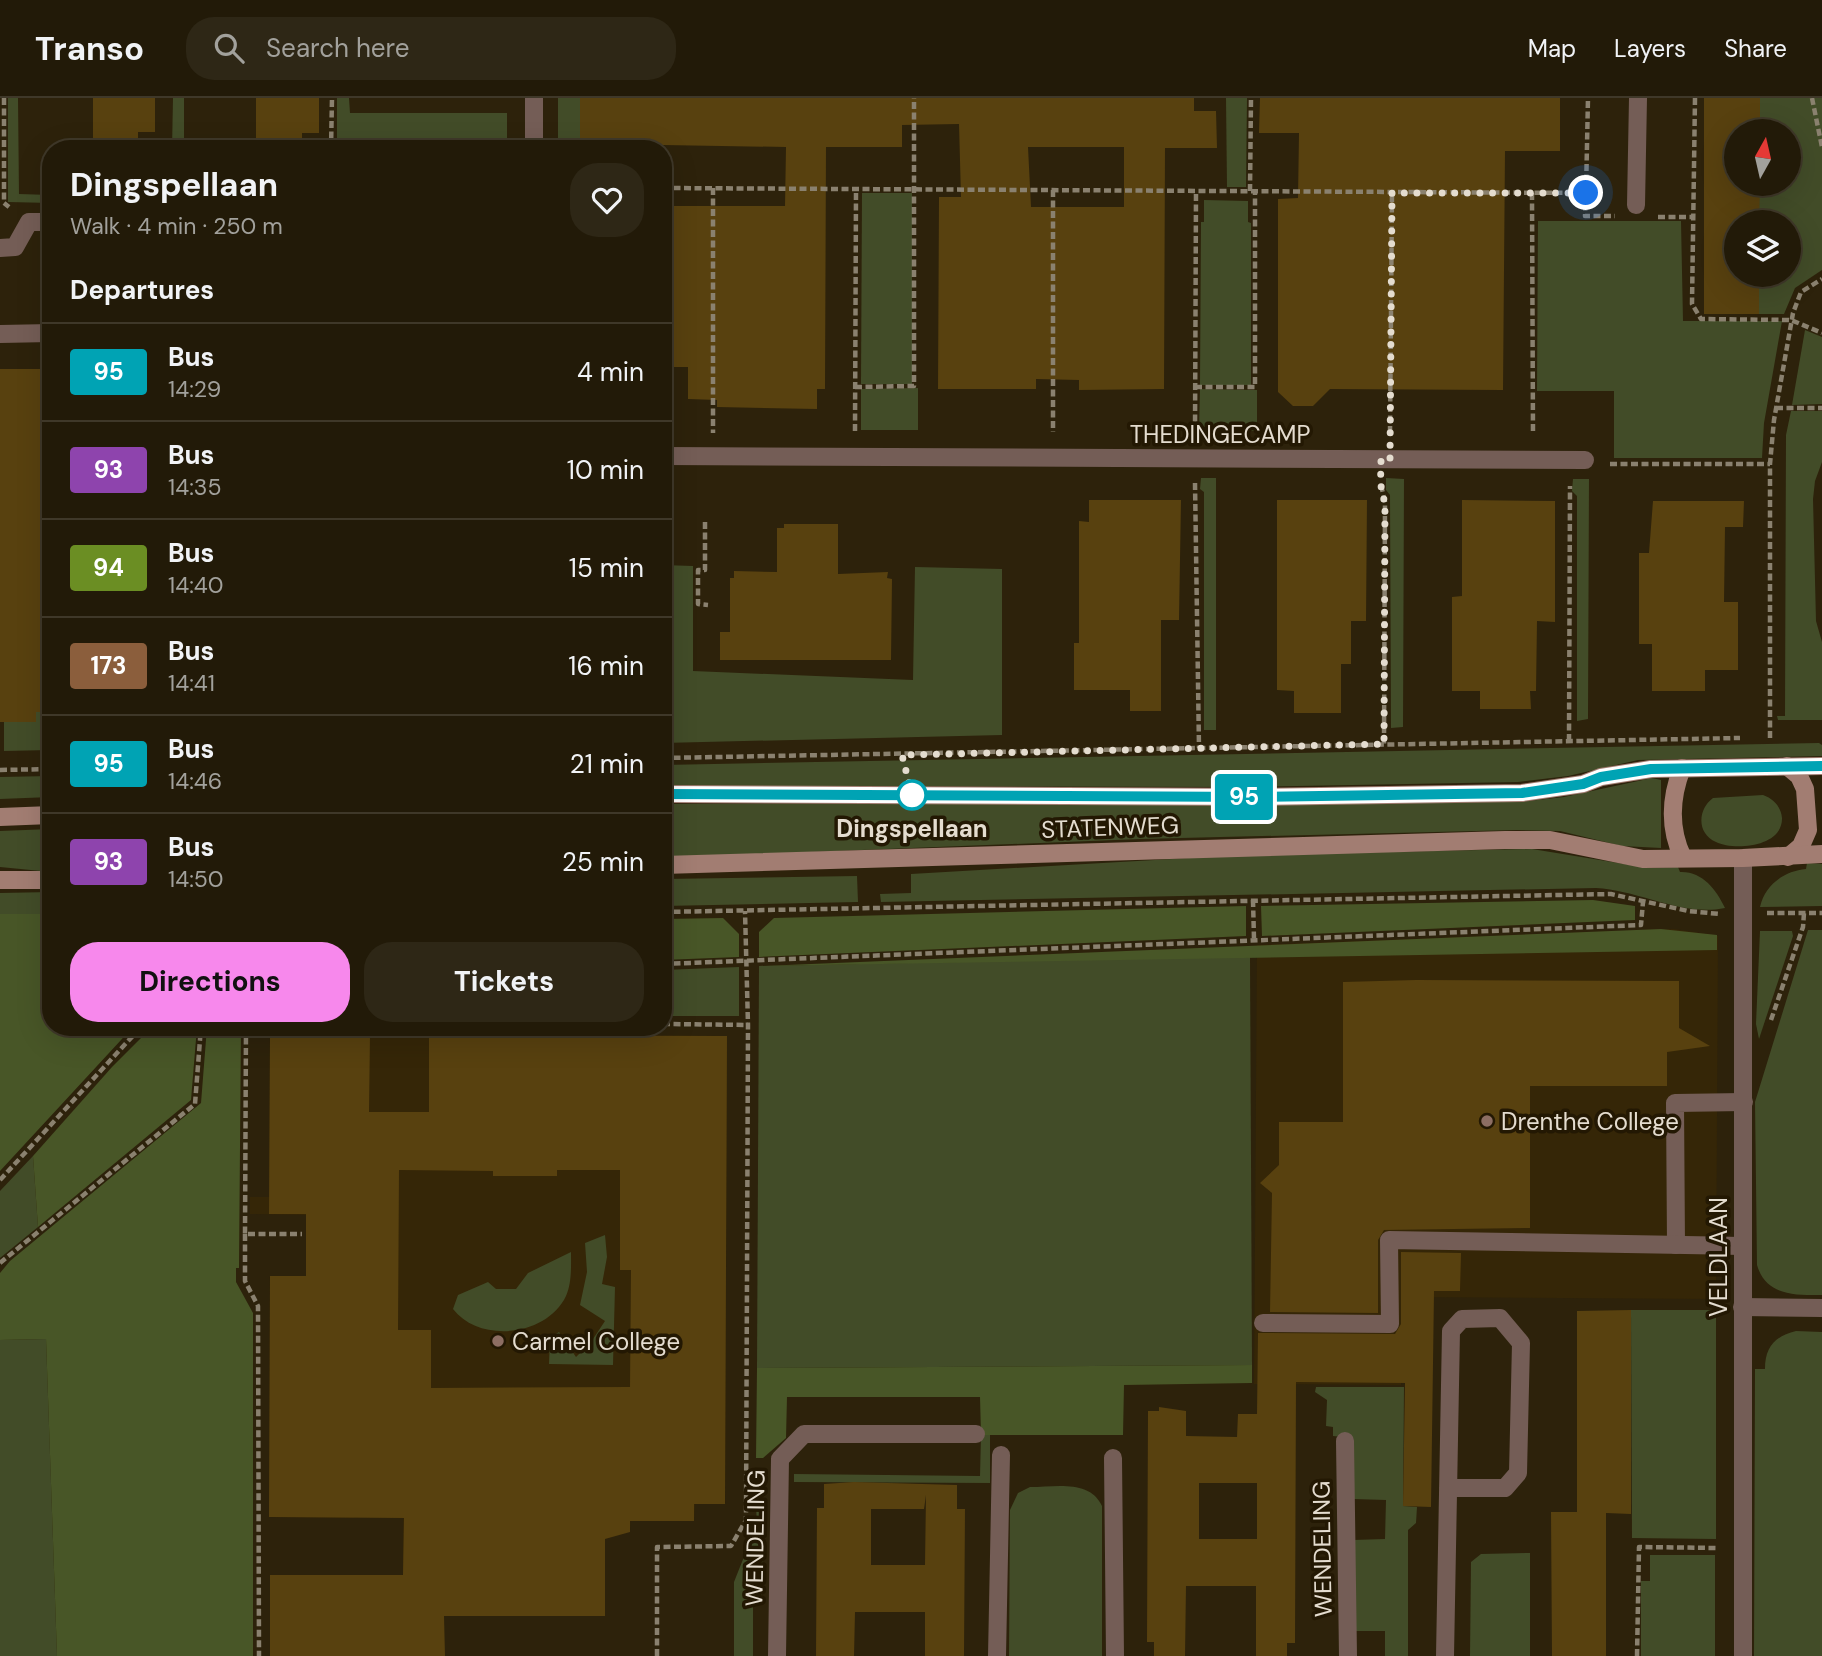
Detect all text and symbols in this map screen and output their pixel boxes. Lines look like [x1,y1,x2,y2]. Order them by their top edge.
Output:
search box [186,17,676,80]
text: Transo [35,27,144,70]
icon: search [210,29,248,67]
text: Search here [266,31,410,65]
text: Map [1528,33,1576,64]
text: Layers [1614,33,1686,64]
text: Share [1724,33,1787,64]
north arrow [1724,119,1801,196]
map controls [1724,119,1801,287]
text: Dingspellaan [70,163,278,206]
button: heart [570,163,644,237]
your location [1568,175,1603,210]
button: layers [1724,210,1801,287]
text: Walk · 4 min · 250 m [70,211,283,241]
text: Departures [70,273,214,307]
text: Bus [168,340,214,374]
text: 4 min [577,355,644,389]
text: 95 [93,356,124,387]
text: 14:29 [168,374,221,404]
street label: THEDINGECAMP [1130,419,1310,450]
text: Bus [168,438,214,472]
text: 10 min [567,453,644,487]
text: 93 [94,454,123,485]
text: 14:35 [168,472,221,502]
text: Bus [168,536,214,570]
text: 15 min [569,551,644,585]
text: 94 [93,552,124,583]
text: 14:40 [168,570,223,600]
text: Bus [168,634,214,668]
text: 16 min [568,649,644,683]
text: 173 [91,650,126,681]
text: 14:41 [168,668,215,698]
text: Bus [168,732,214,766]
text: 21 min [570,747,644,781]
text: 95 [93,748,124,779]
text: 14:46 [168,766,222,796]
line badge: 95 [1212,774,1276,820]
marker: Dingspellaan [897,780,927,810]
text: 95 [1229,781,1259,812]
street label: STATENWEG [1041,809,1179,845]
place label: Dingspellaan [836,813,988,844]
text: Bus [168,830,214,864]
text: 25 min [562,845,644,879]
text: 93 [94,846,123,877]
text: 14:50 [168,864,224,894]
button: Directions [70,942,350,1022]
button: Tickets [364,942,644,1022]
place label: Drenthe College [1501,1106,1679,1137]
marker: Drenthe College [1479,1113,1495,1129]
street label: VELDLAAN [1703,1197,1734,1317]
place label: Carmel College [512,1326,680,1357]
marker: Carmel College [490,1333,506,1349]
street label: WENDELING [738,1469,772,1607]
street label: WENDELING [1305,1480,1339,1618]

